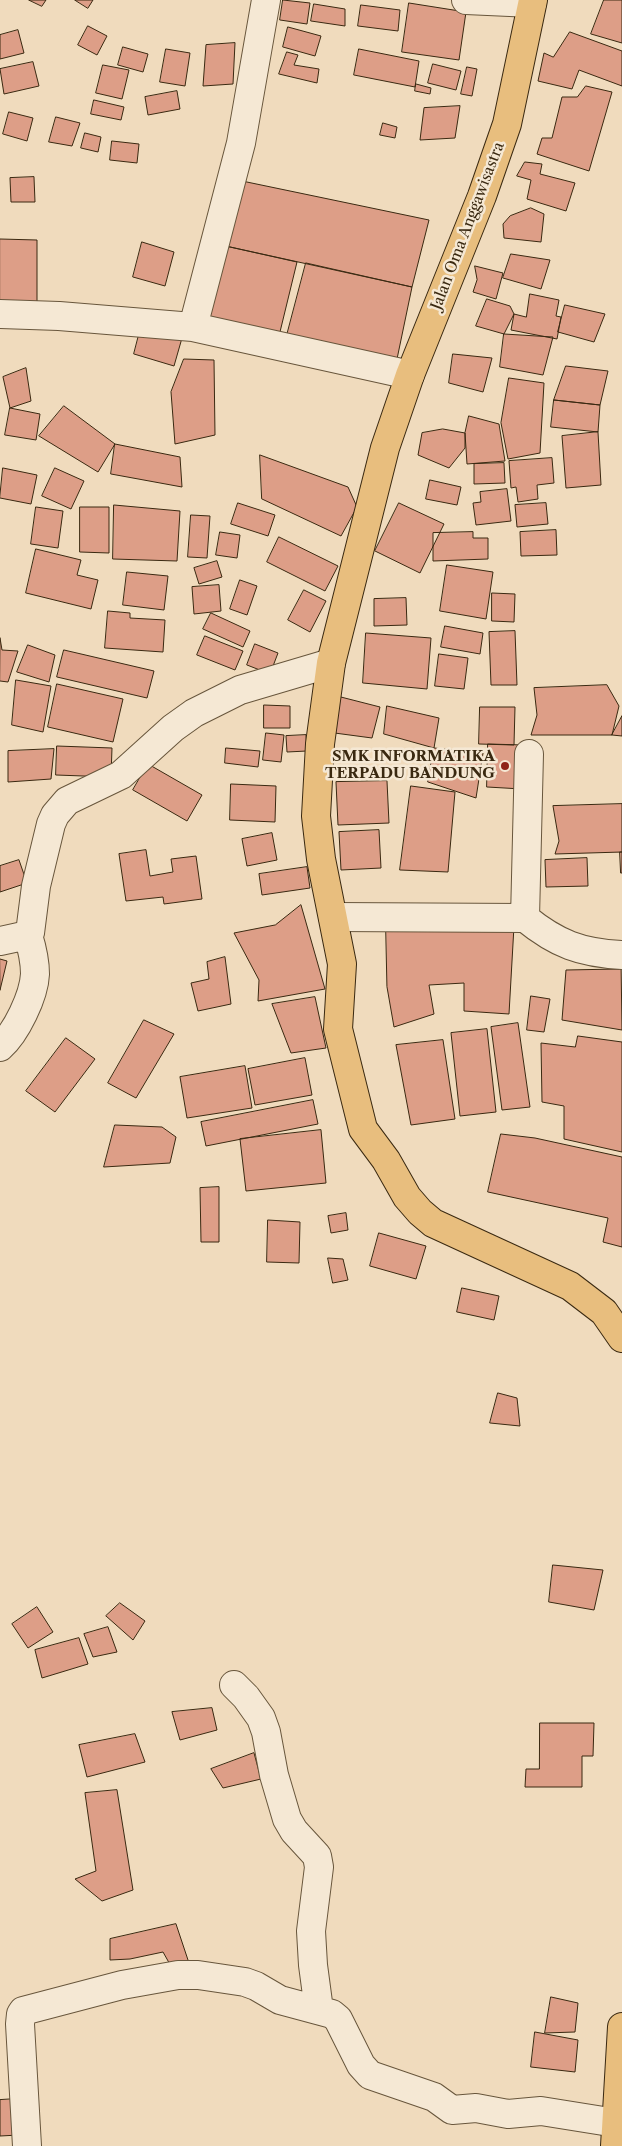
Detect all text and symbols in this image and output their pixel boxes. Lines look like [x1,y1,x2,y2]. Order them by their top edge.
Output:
street label: Jalan Oma Anggawisastra [428,140,508,312]
place label: SMK INFORMATIKA TERPADU BANDUNG [325,748,495,783]
marker: SMK INFORMATIKA TERPADU BANDUNG [499,760,511,772]

